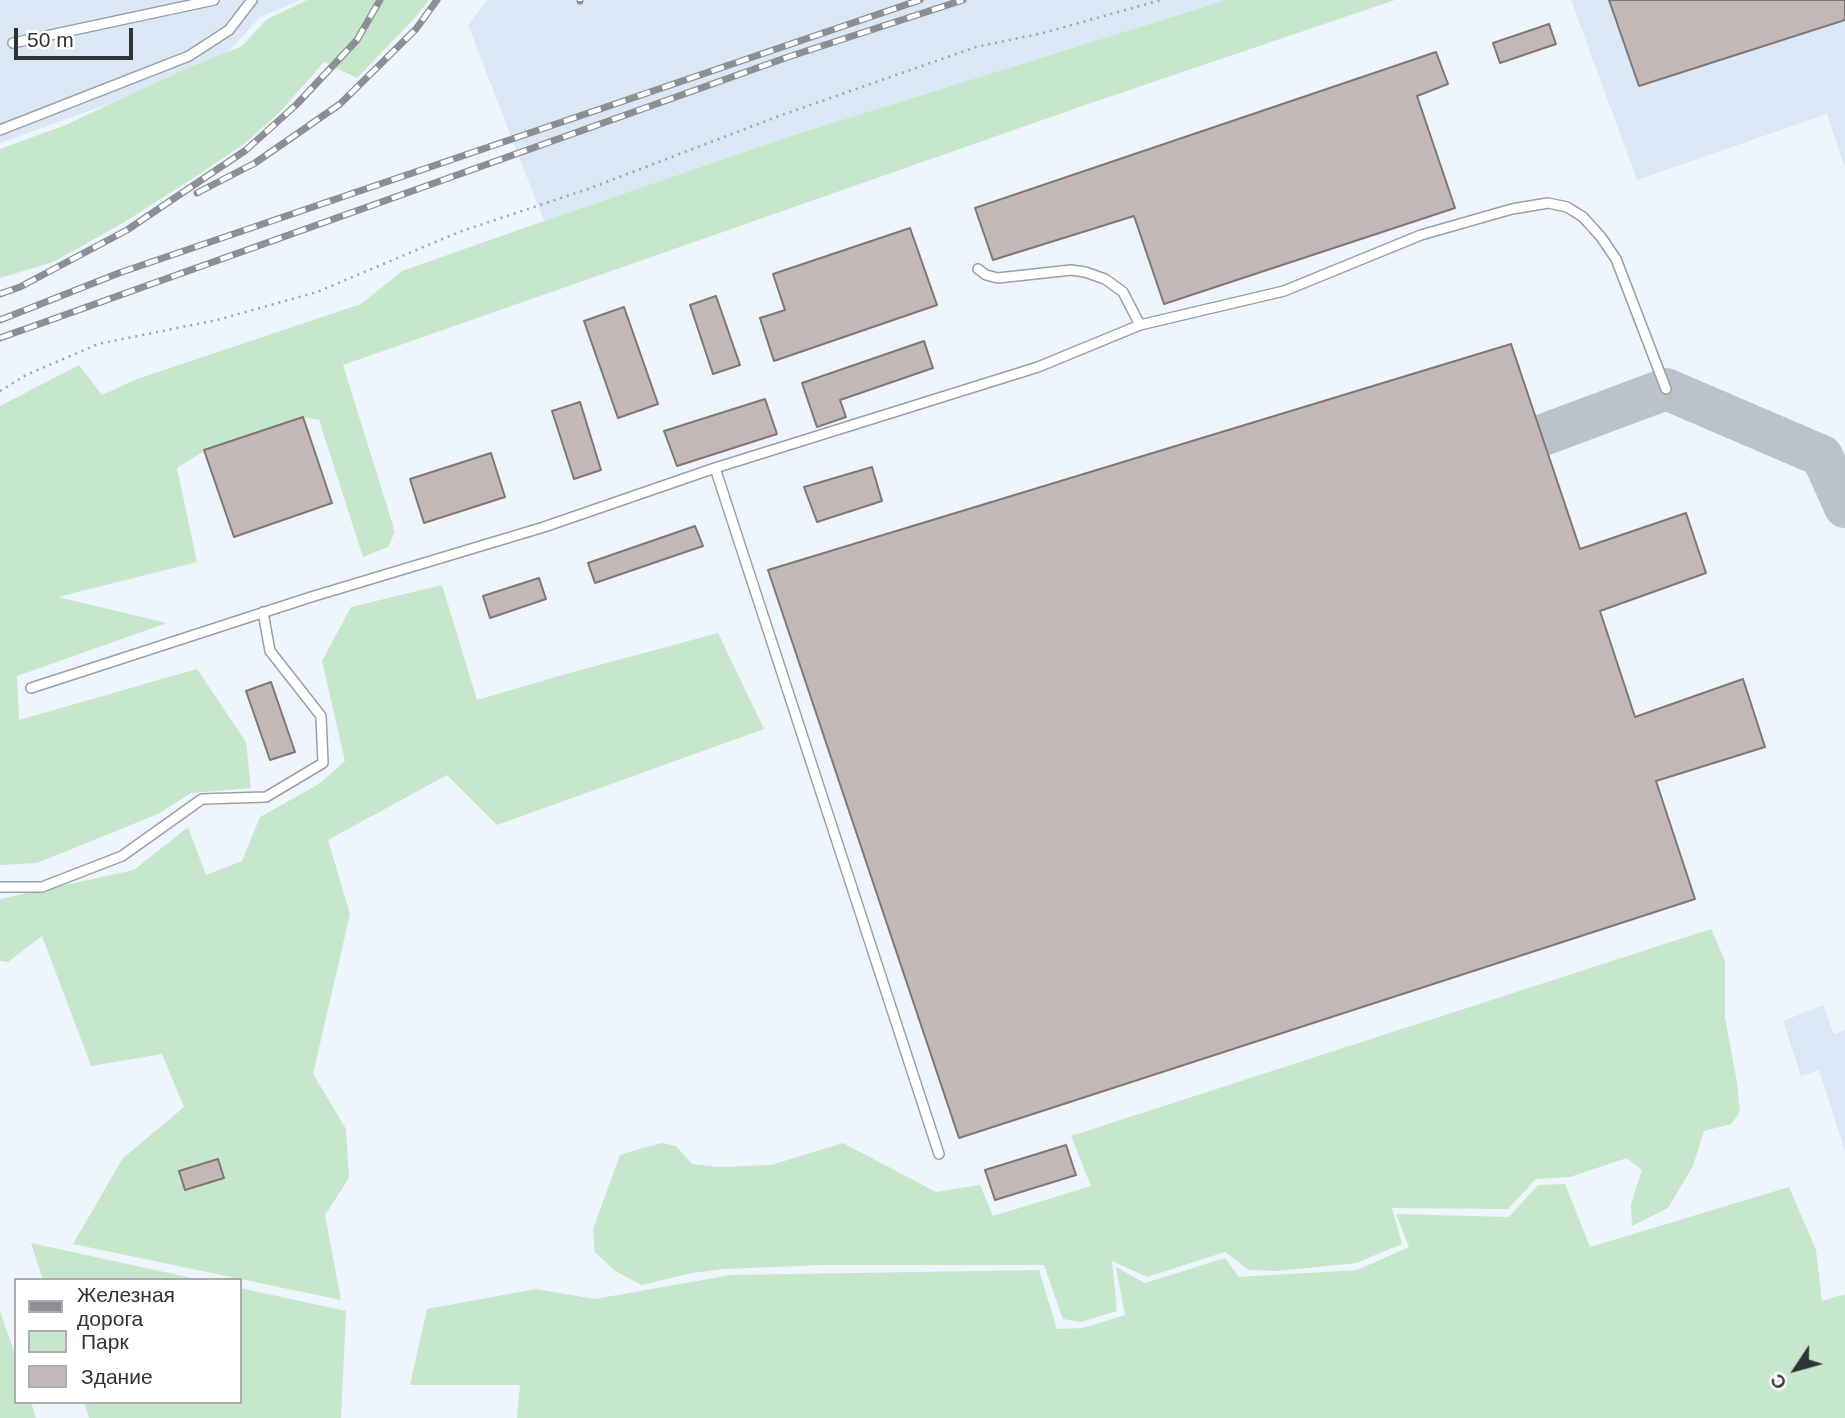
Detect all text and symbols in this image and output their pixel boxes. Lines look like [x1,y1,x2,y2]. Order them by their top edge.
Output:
scale bar [18,14,136,58]
text: 50 m [27,28,74,51]
legend [14,1278,242,1404]
text: Железная дорога [77,1283,175,1330]
text: Парк [81,1330,129,1353]
north arrow [1761,1334,1831,1404]
text: Здание [81,1365,153,1388]
text: С [1766,1370,1791,1393]

